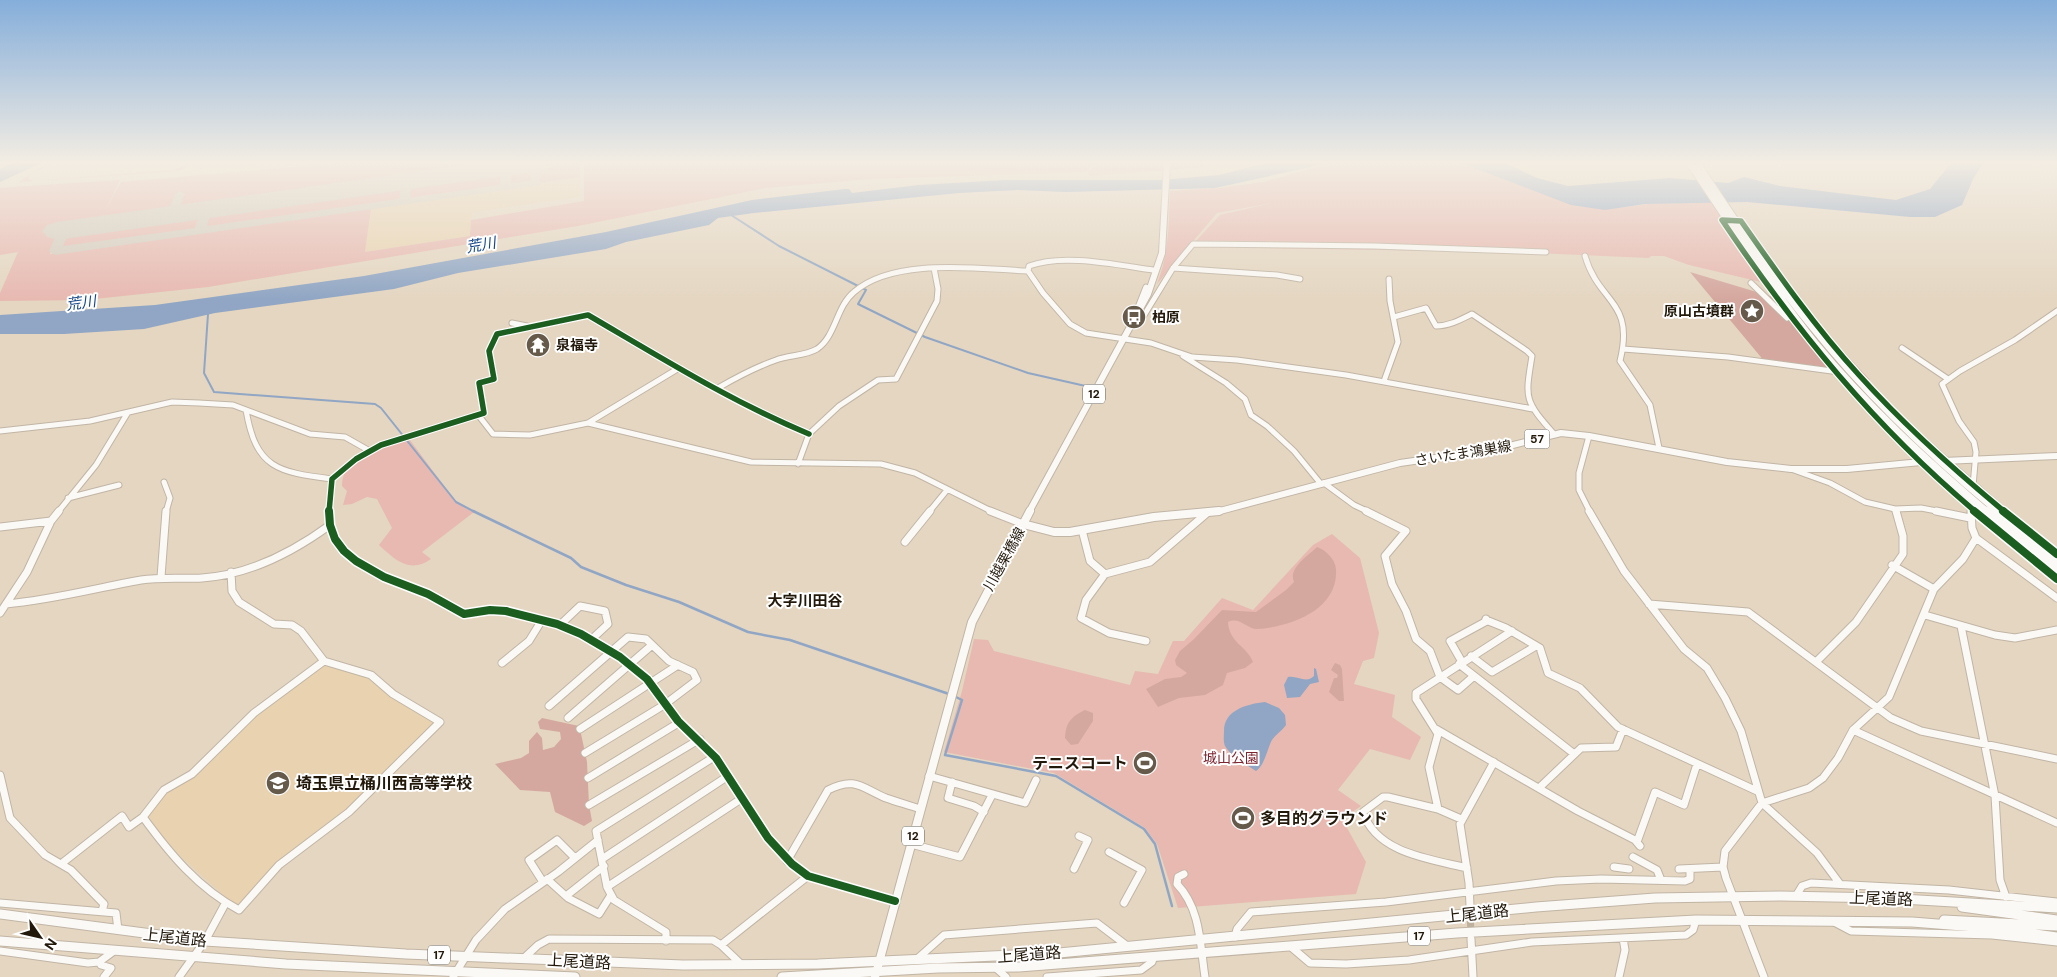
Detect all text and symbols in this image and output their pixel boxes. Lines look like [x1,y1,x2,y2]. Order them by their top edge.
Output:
water label: 荒川 [464,232,499,257]
water label: 荒川 [65,291,99,315]
place icon: 原山古墳群 [1739,298,1765,324]
place label: 原山古墳群 [1664,302,1734,320]
bus stop icon: 柏原 [1121,304,1147,330]
place label: 柏原 [1152,308,1180,326]
temple icon: 泉福寺 [525,332,551,358]
place label: 泉福寺 [556,336,598,354]
road number: 12 [1083,384,1105,404]
road number: 57 [1524,429,1550,448]
street label: さいたま鴻巣線 [1413,436,1513,470]
street label: 川越栗橋線 [979,524,1029,594]
district label: 大字川田谷 [767,591,843,611]
park label: 城山公園 [1203,749,1259,767]
sports icon: テニスコート [1132,750,1158,776]
place label: テニスコート [1032,753,1128,774]
school or university icon: 埼玉県立桶川西高等学校 [265,770,291,796]
place label: 埼玉県立桶川西高等学校 [296,773,472,794]
sports icon: 多目的グラウンド [1230,805,1256,831]
place label: 多目的グラウンド [1260,808,1388,829]
road number: 12 [902,826,924,846]
street label: 上尾道路 [1849,887,1913,910]
street label: 上尾道路 [1444,900,1510,927]
north arrow [15,912,65,962]
street label: 上尾道路 [142,924,208,951]
road number: 17 [1408,926,1430,946]
text: N [40,935,61,954]
street label: 上尾道路 [996,942,1062,967]
road number: 17 [428,946,450,964]
street label: 上尾道路 [546,949,611,974]

